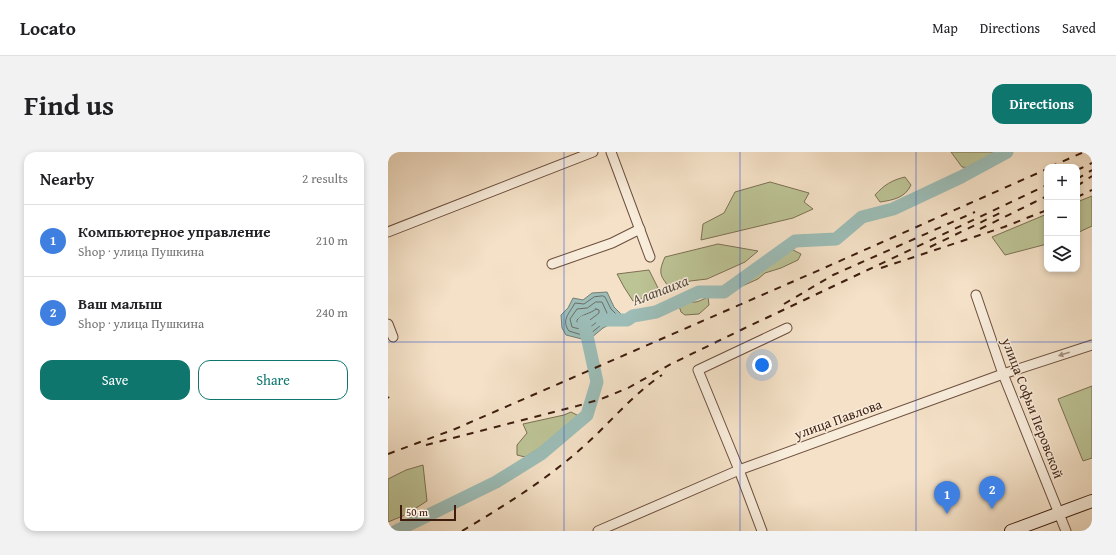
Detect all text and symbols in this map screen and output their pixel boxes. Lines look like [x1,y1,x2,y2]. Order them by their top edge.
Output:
text: Locato [20,14,76,42]
text: Map [932,18,958,38]
text: Directions [980,18,1040,38]
text: Saved [1062,18,1096,38]
text: Find us [24,84,114,125]
button: Directions [992,84,1092,124]
map controls [1044,164,1080,272]
button: + [1044,164,1080,200]
text: Nearby [40,166,94,191]
text: 2 results [302,169,348,188]
button: − [1044,200,1080,236]
text: Компьютерное управление [78,221,271,242]
text: 1 [50,231,56,250]
text: 210 m [316,231,348,250]
button: layers [1044,236,1080,272]
text: Shop · улица Пушкина [78,242,204,261]
water label: Алапаиха [628,270,691,311]
text: Ваш малыш [78,293,162,314]
text: 2 [50,303,56,322]
text: 240 m [316,303,348,322]
text: Shop · улица Пушкина [78,314,204,333]
street label: улица Софьи Перовской [997,334,1069,481]
one-way arrow [1058,351,1070,357]
your location [752,355,772,375]
button: Save [40,360,190,400]
button: Share [198,360,348,400]
street label: улица Павлова [791,394,885,444]
pin: 2 [979,476,1005,509]
pin: 1 [934,481,960,514]
scale bar [400,503,456,522]
text: 50 m [406,504,428,520]

